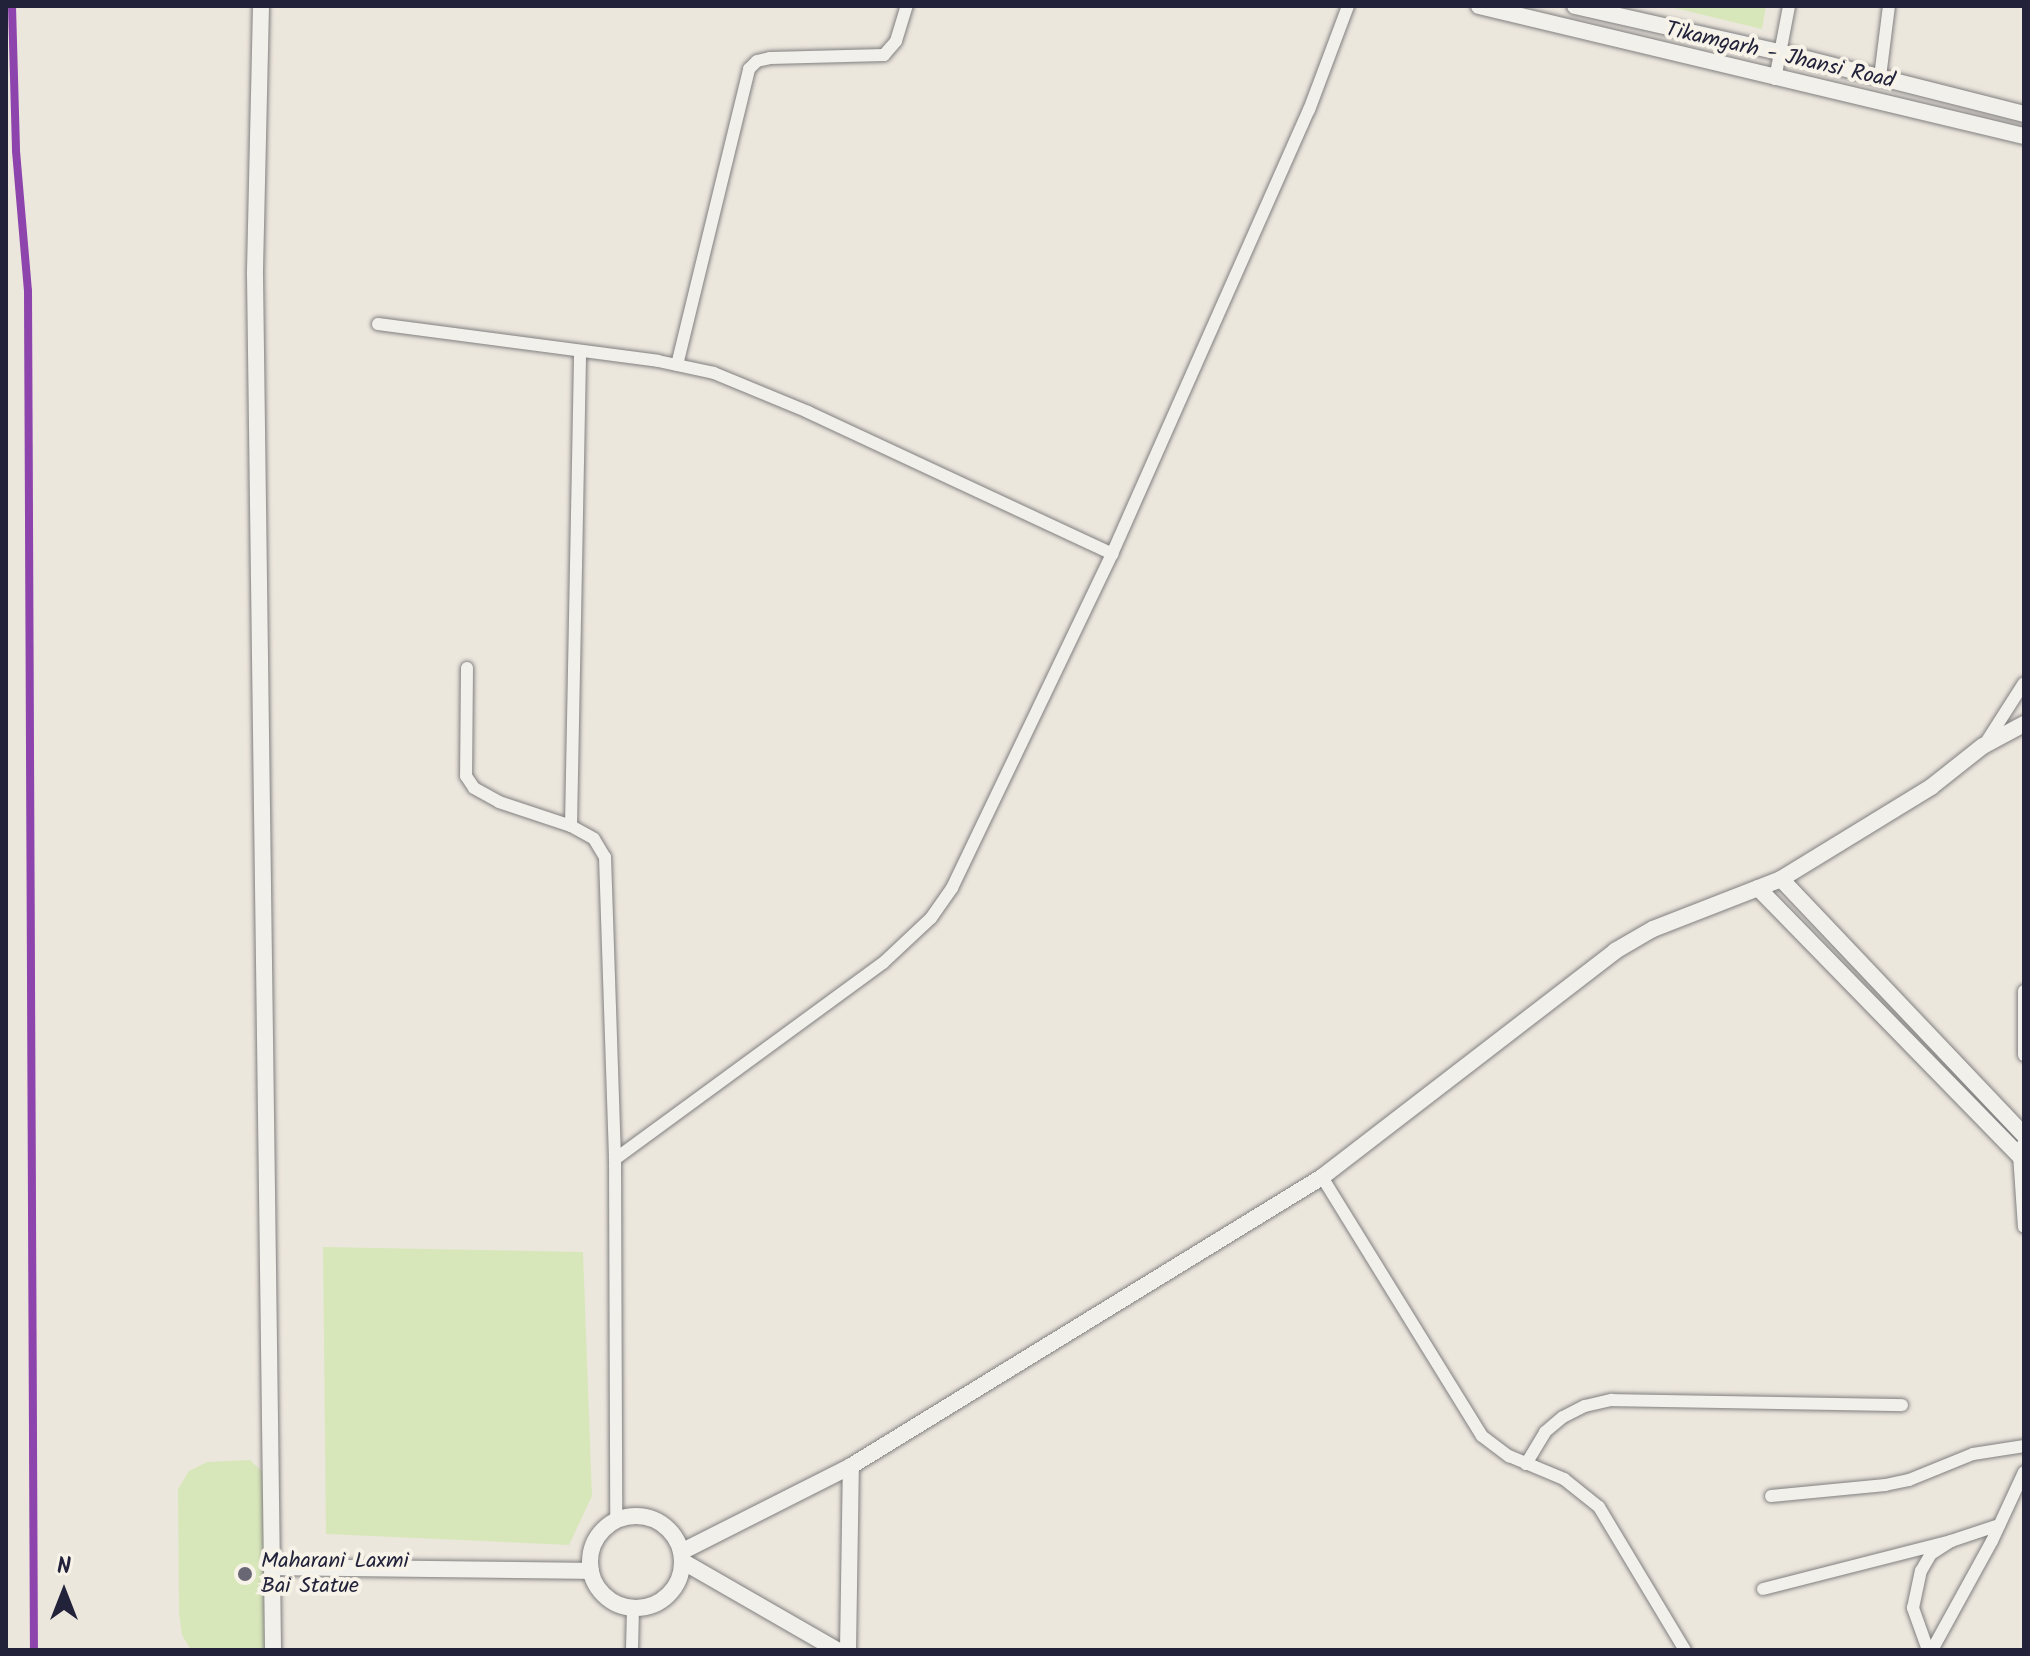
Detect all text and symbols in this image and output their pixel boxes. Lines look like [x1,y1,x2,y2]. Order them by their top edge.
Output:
street label: Tikamgarh - Jhansi Road [1663,17,1897,95]
place label: Maharani Laxmi Bai Statue [261,1548,409,1600]
text: N [57,1550,71,1585]
north arrow [24,1552,104,1632]
marker: Maharani Laxmi Bai Statue [236,1565,254,1583]

